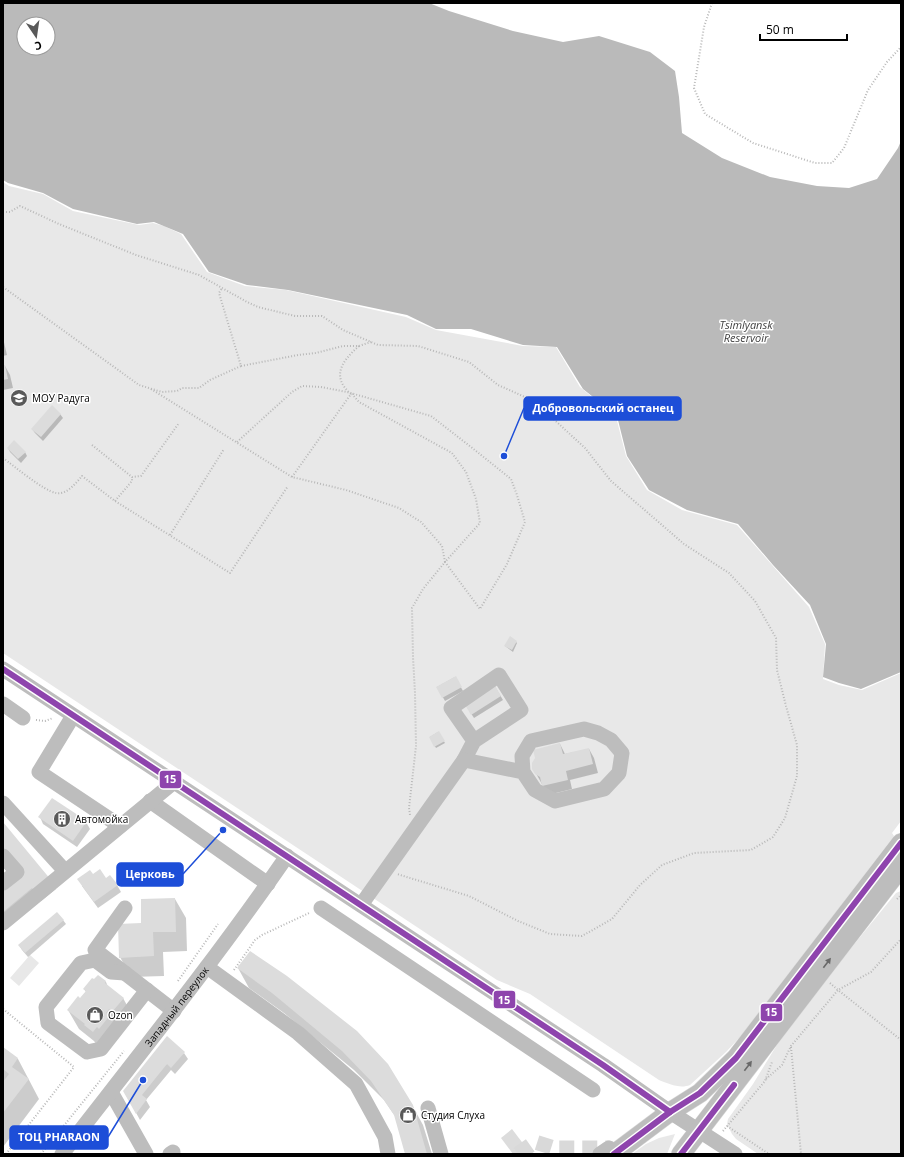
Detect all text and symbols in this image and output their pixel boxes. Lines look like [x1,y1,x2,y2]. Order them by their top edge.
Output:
north arrow [16,16,56,56]
scale bar [760,16,847,42]
text: 50 m [766,21,794,38]
text: С [33,38,43,54]
water label: Tsimlyansk Reservoir [719,317,773,345]
school or university icon: МОУ Радуга [9,388,29,408]
place label: МОУ Радуга [32,391,90,405]
callout: Добровольский останец [524,397,681,420]
text: Добровольский останец [532,400,674,415]
line badge: 15 [159,770,182,789]
text: 15 [164,771,176,786]
building icon: Автомойка [52,809,72,829]
place label: Автомойка [75,812,128,826]
callout: Церковь [117,863,183,886]
text: Церковь [125,866,175,881]
one-way arrow [823,957,832,968]
street label: Западный переулок [141,963,212,1049]
line badge: 15 [493,990,516,1009]
text: 15 [498,992,510,1007]
line badge: 15 [760,1003,783,1022]
text: 15 [765,1004,777,1019]
shop icon: Ozon [85,1005,105,1025]
place label: Ozon [108,1008,133,1022]
one-way arrow [744,1061,752,1071]
shop icon: Студия Слуха [398,1105,418,1125]
place label: Студия Слуха [421,1108,485,1122]
callout: ТОЦ PHARAON [10,1126,108,1149]
text: ТОЦ PHARAON [18,1129,100,1144]

